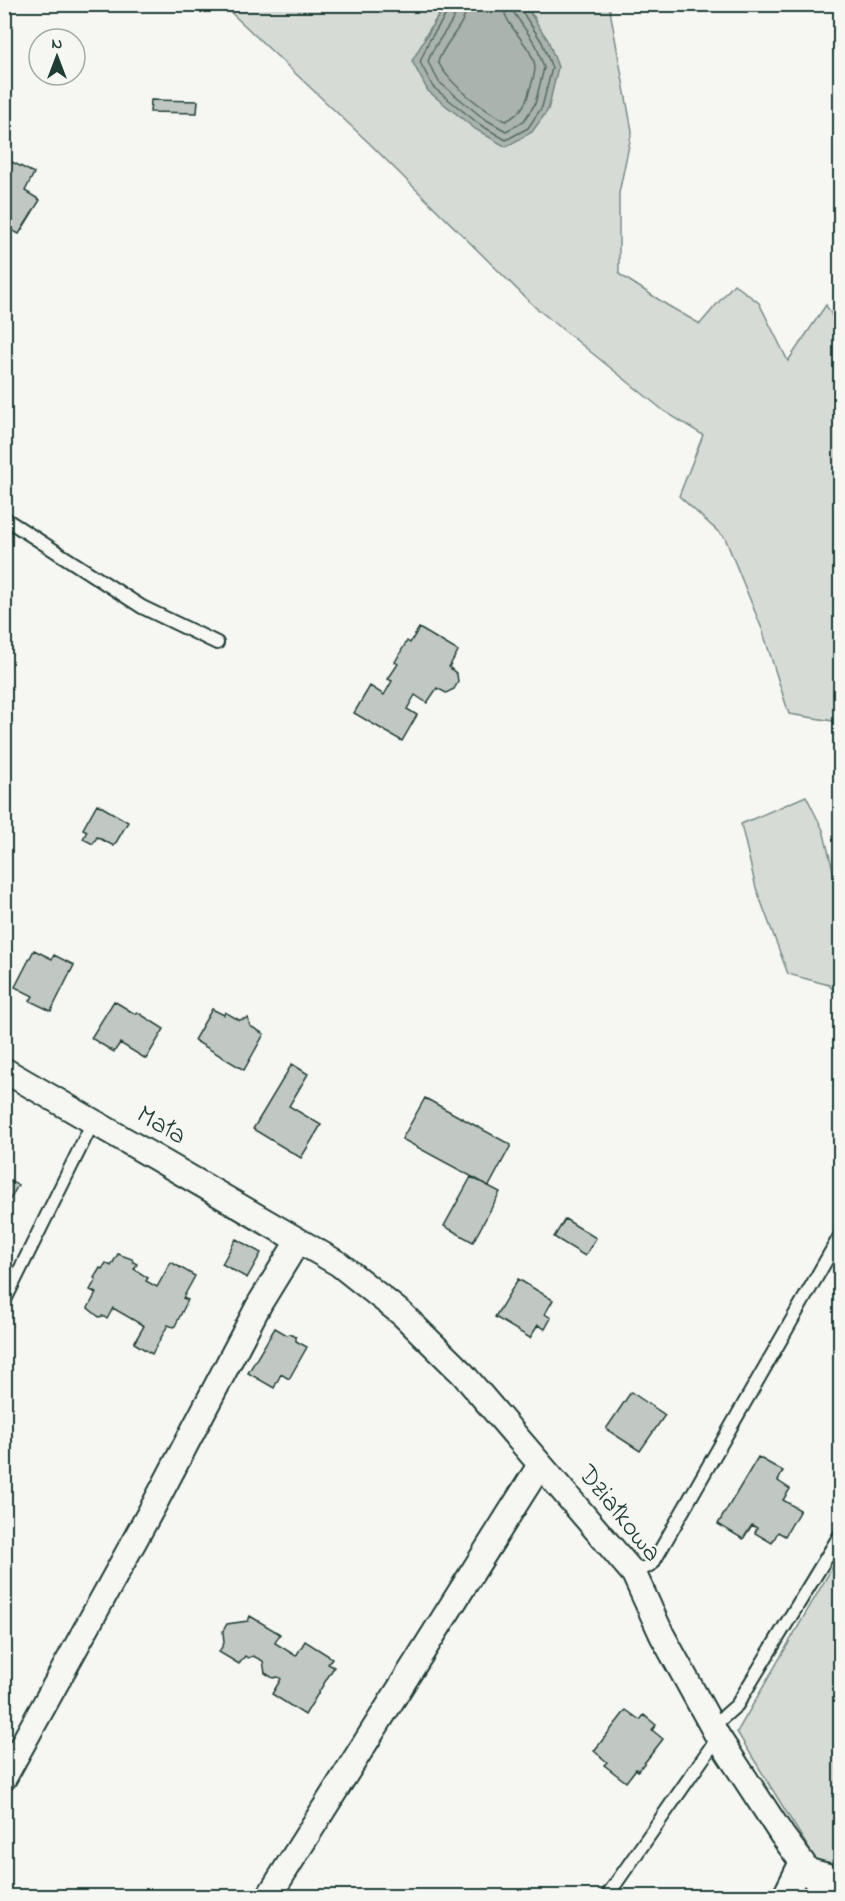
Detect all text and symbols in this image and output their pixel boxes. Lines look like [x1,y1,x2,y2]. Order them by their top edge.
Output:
north arrow [27,27,87,87]
text: N [52,32,63,56]
street label: Mała [129,1096,193,1156]
street label: Działkowa [567,1456,670,1571]

